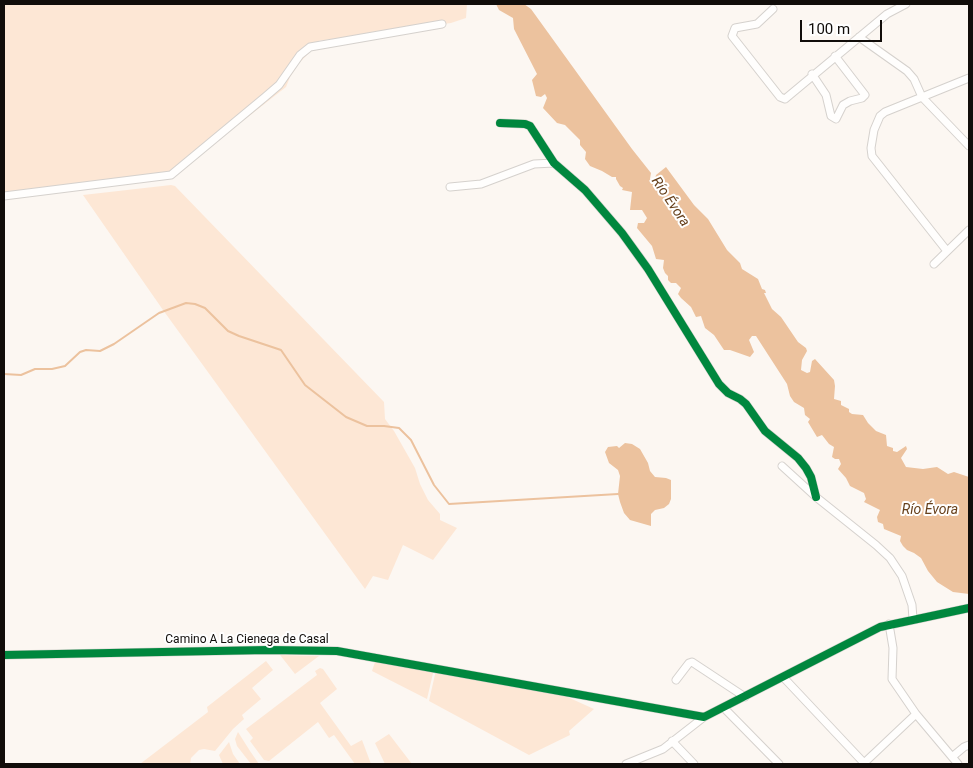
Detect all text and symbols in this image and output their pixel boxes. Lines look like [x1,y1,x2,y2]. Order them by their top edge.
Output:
scale bar [803,10,886,42]
text: 100 m [808,20,850,38]
water label: Río Évora [647,174,693,230]
water label: Río Évora [902,502,958,518]
street label: Camino A La Cienega de Casal [165,633,329,647]

